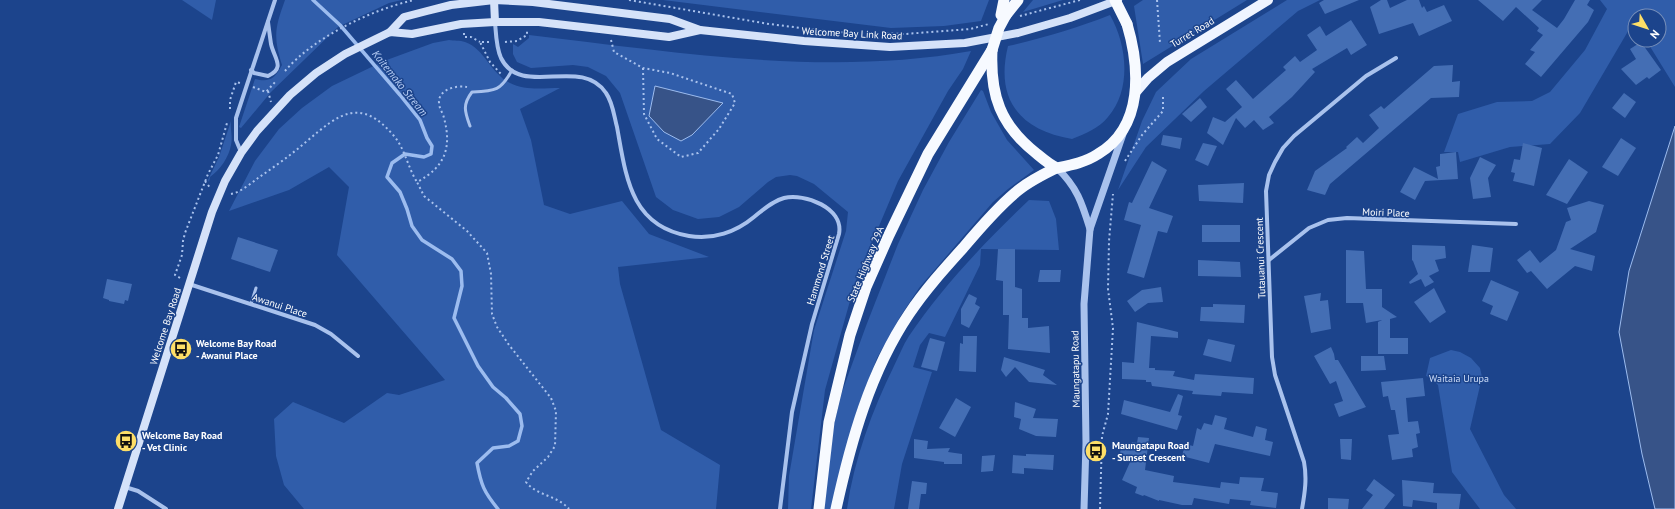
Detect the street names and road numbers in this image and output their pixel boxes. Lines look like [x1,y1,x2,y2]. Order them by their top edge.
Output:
street label: Turret Road [1168,14,1217,51]
street label: Welcome Bay Link Road [801,24,903,43]
street label: Moiri Place [1362,205,1410,220]
street label: Tutauanui Crescent [1253,217,1268,299]
street label: State Highway 29A [844,224,887,304]
street label: Hammond Street [804,233,837,307]
street label: Welcome Bay Road [147,286,184,366]
street label: Awanui Place [251,290,309,320]
street label: Maungatapu Road [1068,330,1083,408]

